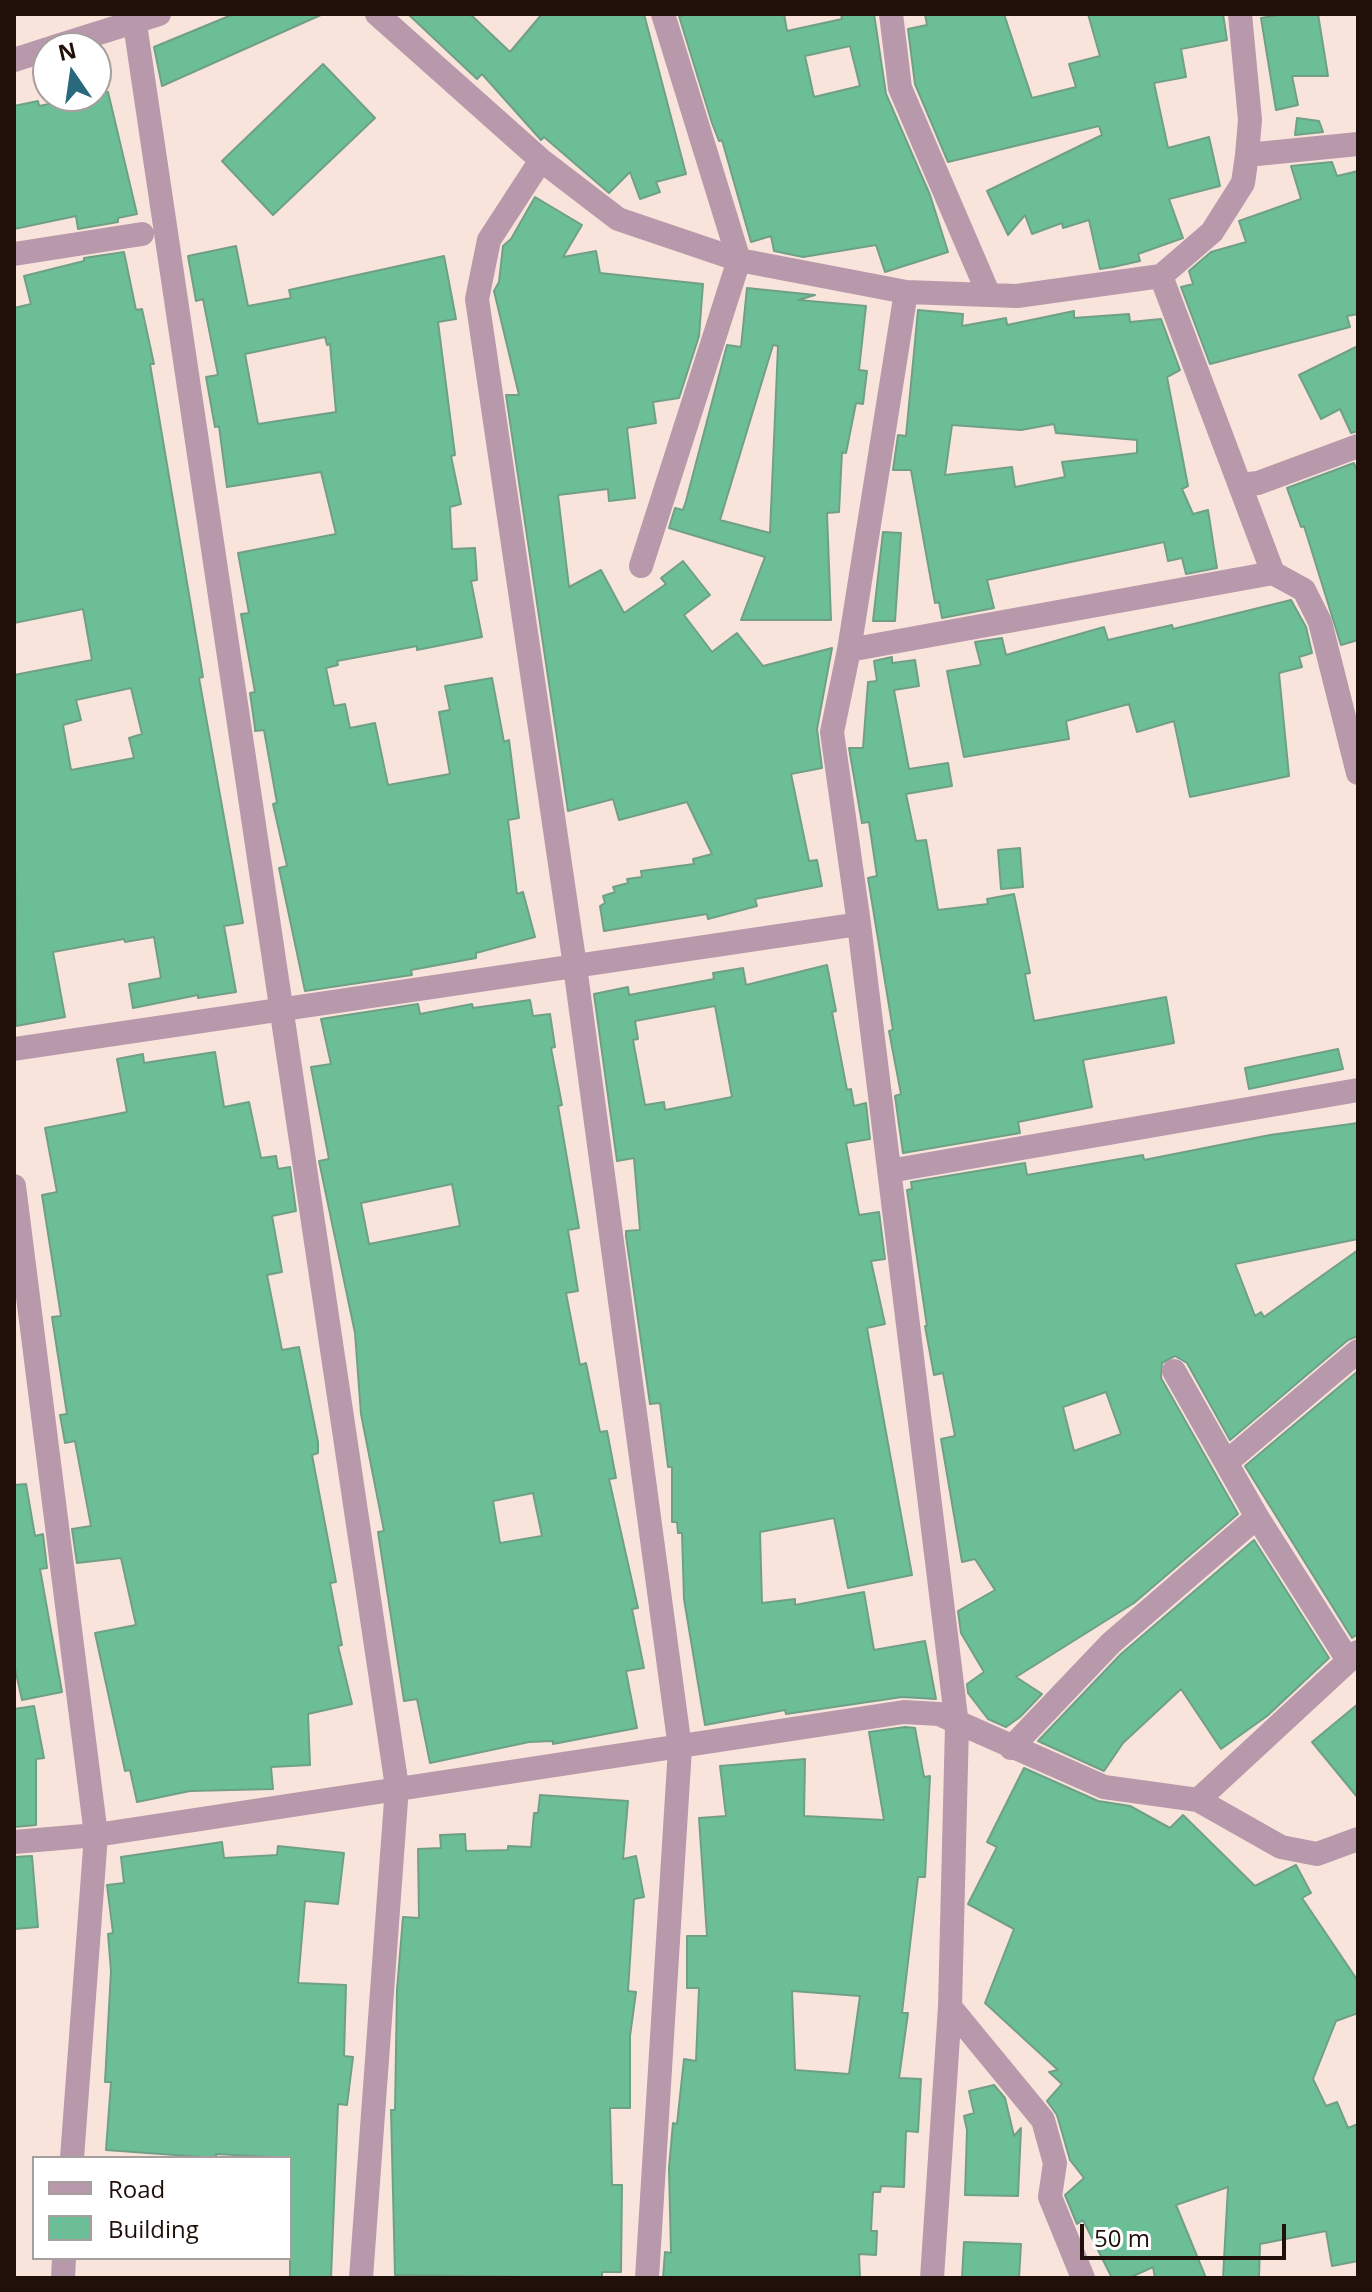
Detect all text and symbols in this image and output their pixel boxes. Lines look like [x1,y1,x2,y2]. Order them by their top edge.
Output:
north arrow [32,32,112,112]
text: N [55,34,79,67]
legend [32,2156,292,2260]
text: Road [108,2172,165,2205]
scale bar [1084,2208,1290,2258]
text: Building [108,2212,199,2245]
text: 50 m [1094,2221,1150,2254]

